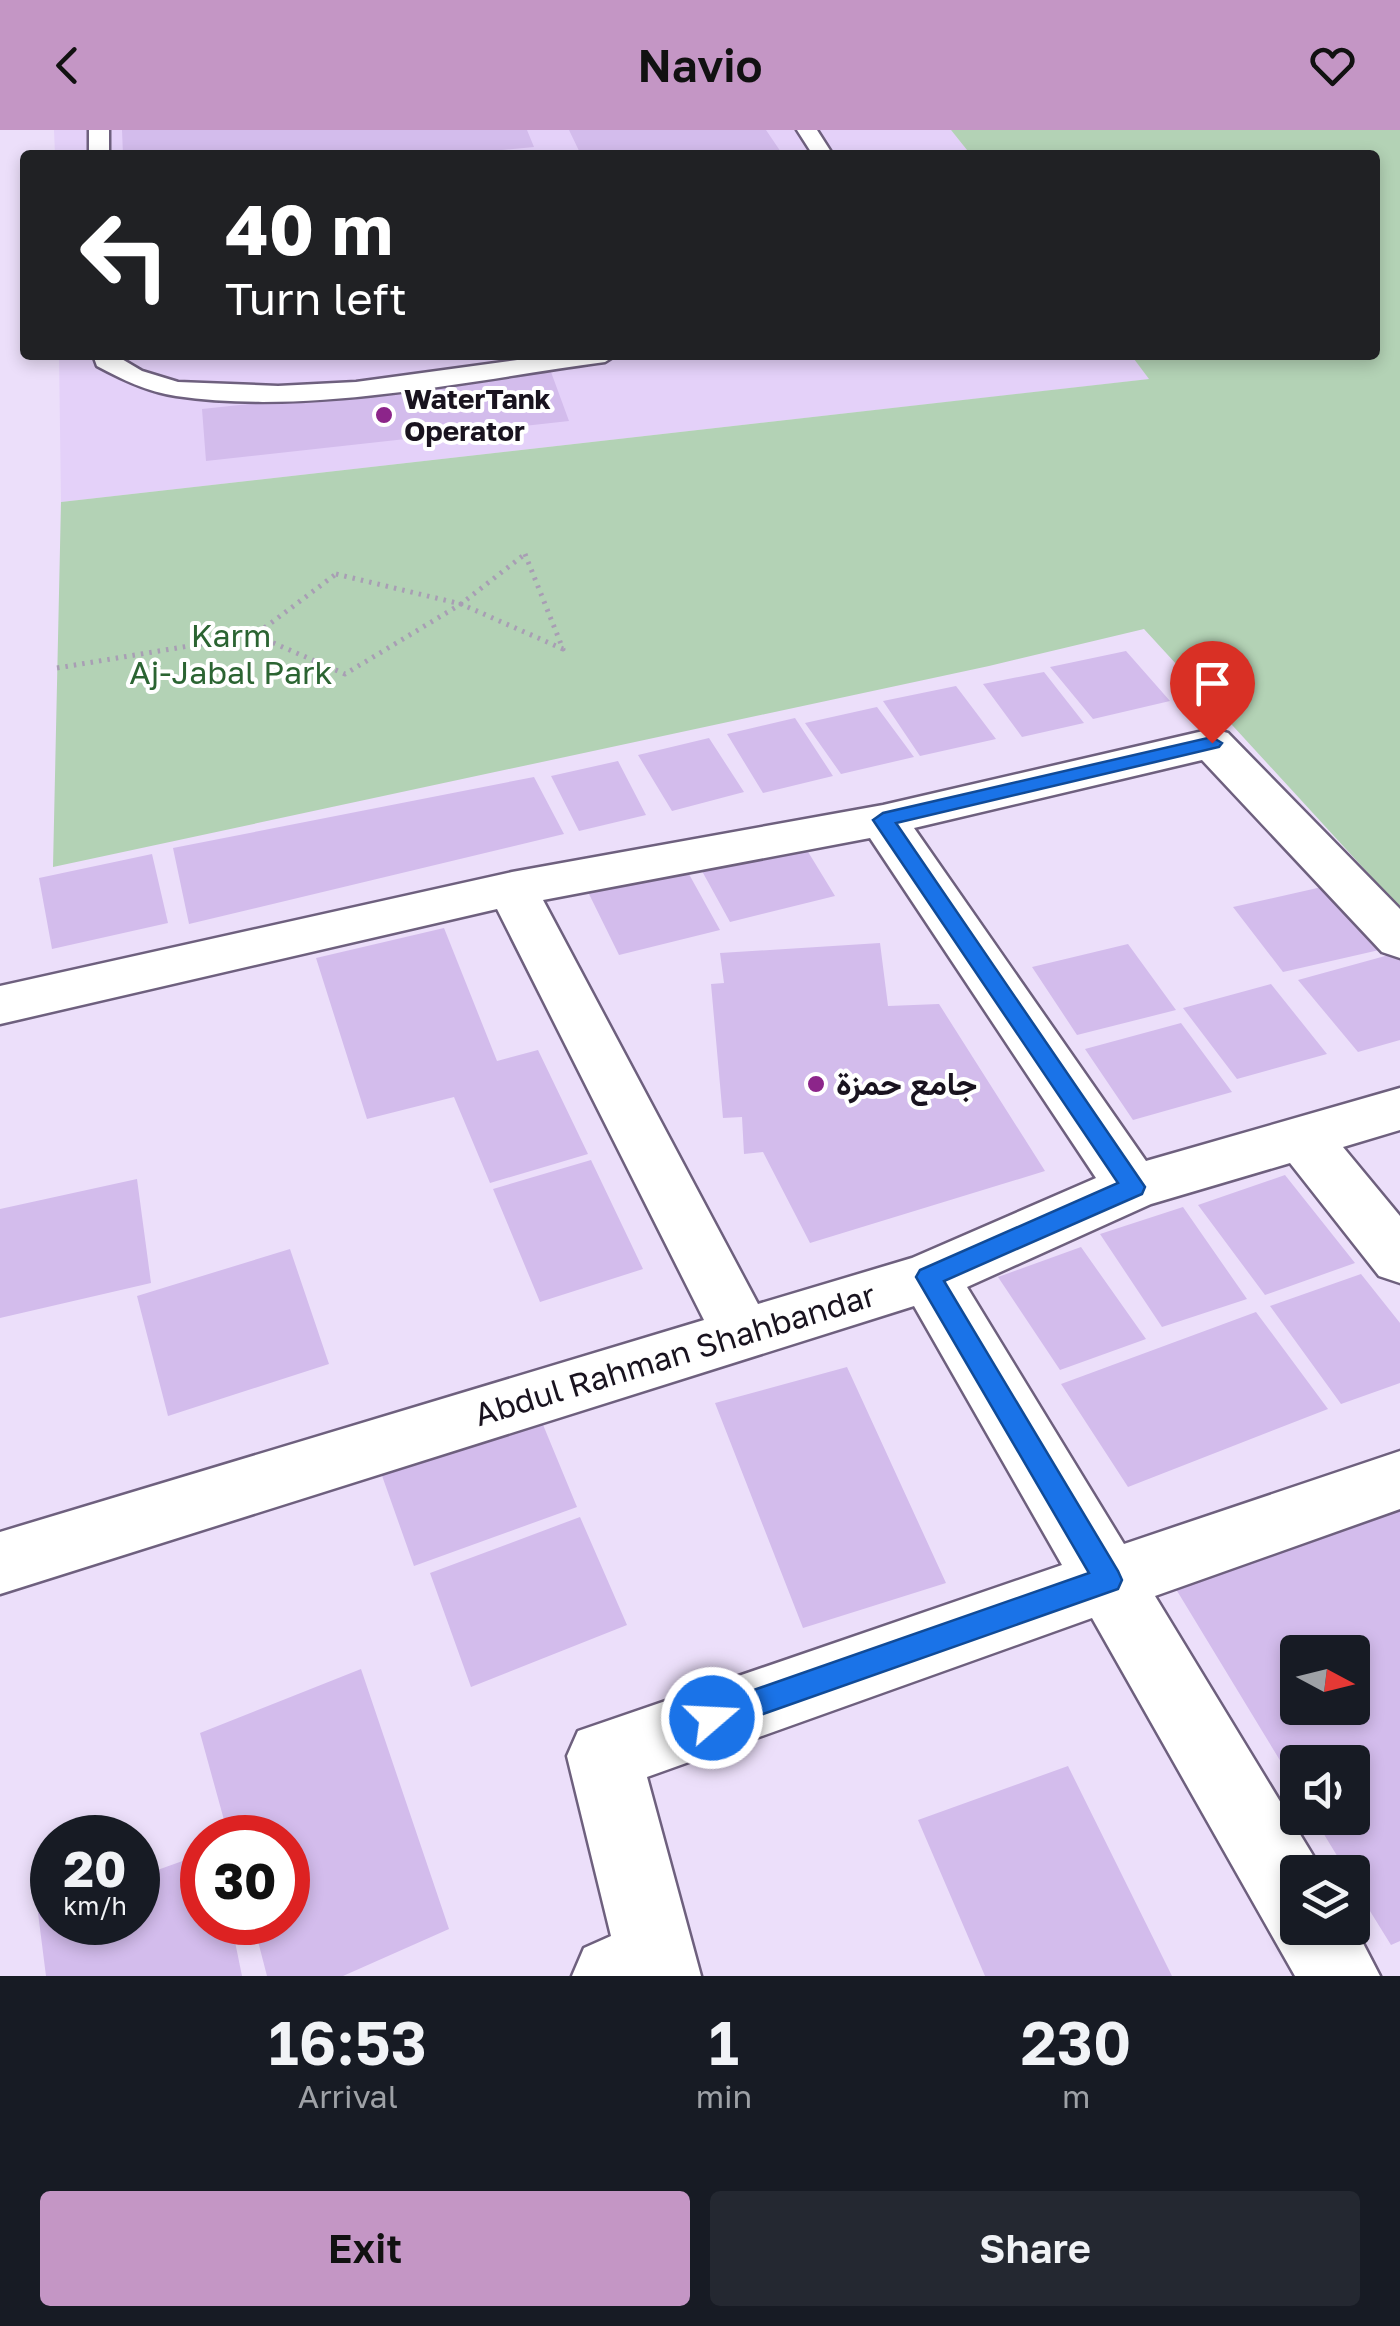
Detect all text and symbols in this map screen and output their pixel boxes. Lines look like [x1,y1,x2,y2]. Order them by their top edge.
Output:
icon: back [40,38,95,93]
text: Navio [638,38,762,92]
icon: heart [1305,38,1360,93]
text: 40 m [225,186,393,270]
icon: left [60,190,190,320]
text: Turn left [225,271,407,325]
place label: WaterTank Operator [404,382,551,447]
marker: WaterTank Operator [373,404,395,426]
park label: Karm Aj-Jabal Park [129,616,333,691]
pin [1170,641,1255,744]
icon: arrive [1185,656,1240,711]
place label: جامع حمزة [836,1064,977,1106]
marker: جامع حمزة [805,1073,827,1095]
street label: Abdul Rahman Shahbandar [470,1275,880,1433]
north arrow [1280,1635,1370,1725]
map controls [1280,1635,1370,1945]
position arrow [660,1666,764,1770]
button: sound [1280,1745,1370,1835]
speed limit sign: 30 [180,1815,310,1945]
text: 20 [63,1838,126,1898]
button: layers [1280,1855,1370,1945]
text: km/h [63,1890,127,1921]
text: 16:53 [269,2006,427,2078]
text: 1 [709,2006,739,2078]
text: 230 [1021,2006,1131,2078]
text: Arrival [298,2077,398,2115]
text: min [696,2077,752,2115]
text: m [1062,2077,1090,2115]
button: Exit [40,2191,690,2306]
button: Share [710,2191,1360,2306]

